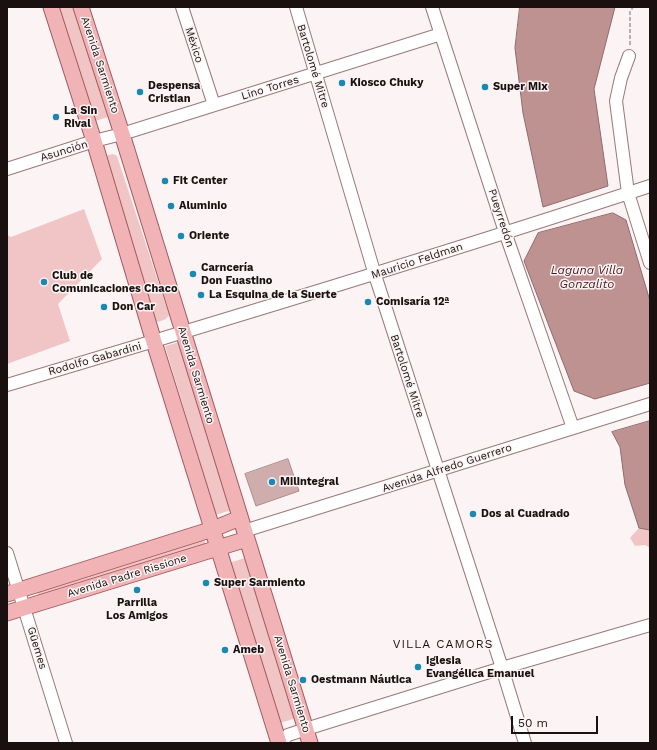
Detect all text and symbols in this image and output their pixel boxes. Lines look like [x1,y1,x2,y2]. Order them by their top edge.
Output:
street label: Avenida Sarmiento [78,15,122,115]
street label: Bartolomé Mitre [294,23,332,109]
street label: México [182,25,206,65]
street label: Lino Torres [240,73,300,103]
place label: Kiosco Chuky [350,76,423,90]
marker: Kiosco Chuky [337,78,347,88]
place label: Despensa Cristian [148,79,200,105]
place label: Super Mix [493,80,548,94]
marker: Super Mix [480,82,490,92]
marker: Despensa Cristian [135,87,145,97]
place label: La Sin Rival [64,104,97,130]
marker: La Sin Rival [51,112,61,122]
street label: Asunción [39,138,89,164]
place label: Fit Center [173,174,227,188]
marker: Fit Center [160,176,170,186]
street label: Pueyrredón [485,187,517,249]
place label: Aluminio [179,199,227,213]
marker: Aluminio [166,201,176,211]
place label: Oriente [189,229,229,243]
marker: Oriente [176,231,186,241]
street label: Mauricio Feldman [370,240,464,282]
place label: Carncería Don Fuastino [201,261,272,287]
water label: Laguna Villa Gonzalito [551,263,623,291]
place label: Club de Comunicaciones Chaco [52,269,178,295]
marker: Carncería Don Fuastino [188,269,198,279]
marker: Club de Comunicaciones Chaco [39,277,49,287]
place label: La Esquina de la Suerte [209,288,337,302]
marker: La Esquina de la Suerte [196,290,206,300]
place label: Comisaría 12ª [376,295,449,309]
marker: Comisaría 12ª [363,297,373,307]
place label: Don Car [112,300,155,314]
marker: Don Car [99,302,109,312]
street label: Avenida Sarmiento [175,325,217,425]
street label: Bartolomé Mitre [387,333,427,419]
street label: Rodolfo Gabardini [47,339,143,379]
street label: Avenida Alfredo Guerrero [380,441,514,495]
place label: Milintegral [280,475,339,489]
marker: Milintegral [267,477,277,487]
place label: Dos al Cuadrado [481,507,570,521]
marker: Dos al Cuadrado [468,509,478,519]
street label: Avenida Padre Rissione [66,552,188,600]
place label: Super Sarmiento [214,576,305,590]
marker: Super Sarmiento [201,578,211,588]
marker: Parrilla Los Amigos [132,585,142,595]
place label: Parrilla Los Amigos [106,596,168,622]
street label: Güemes [24,625,50,671]
street label: Avenida Sarmiento [271,634,313,734]
district label: VILLA CAMORS [393,637,493,651]
place label: Ameb [233,643,264,657]
marker: Ameb [220,645,230,655]
place label: Iglesia Evangélica Emanuel [426,654,534,680]
marker: Iglesia Evangélica Emanuel [413,662,423,672]
place label: Oestmann Náutica [311,673,412,687]
marker: Oestmann Náutica [298,675,308,685]
scale bar [513,708,600,734]
text: 50 m [518,716,548,730]

